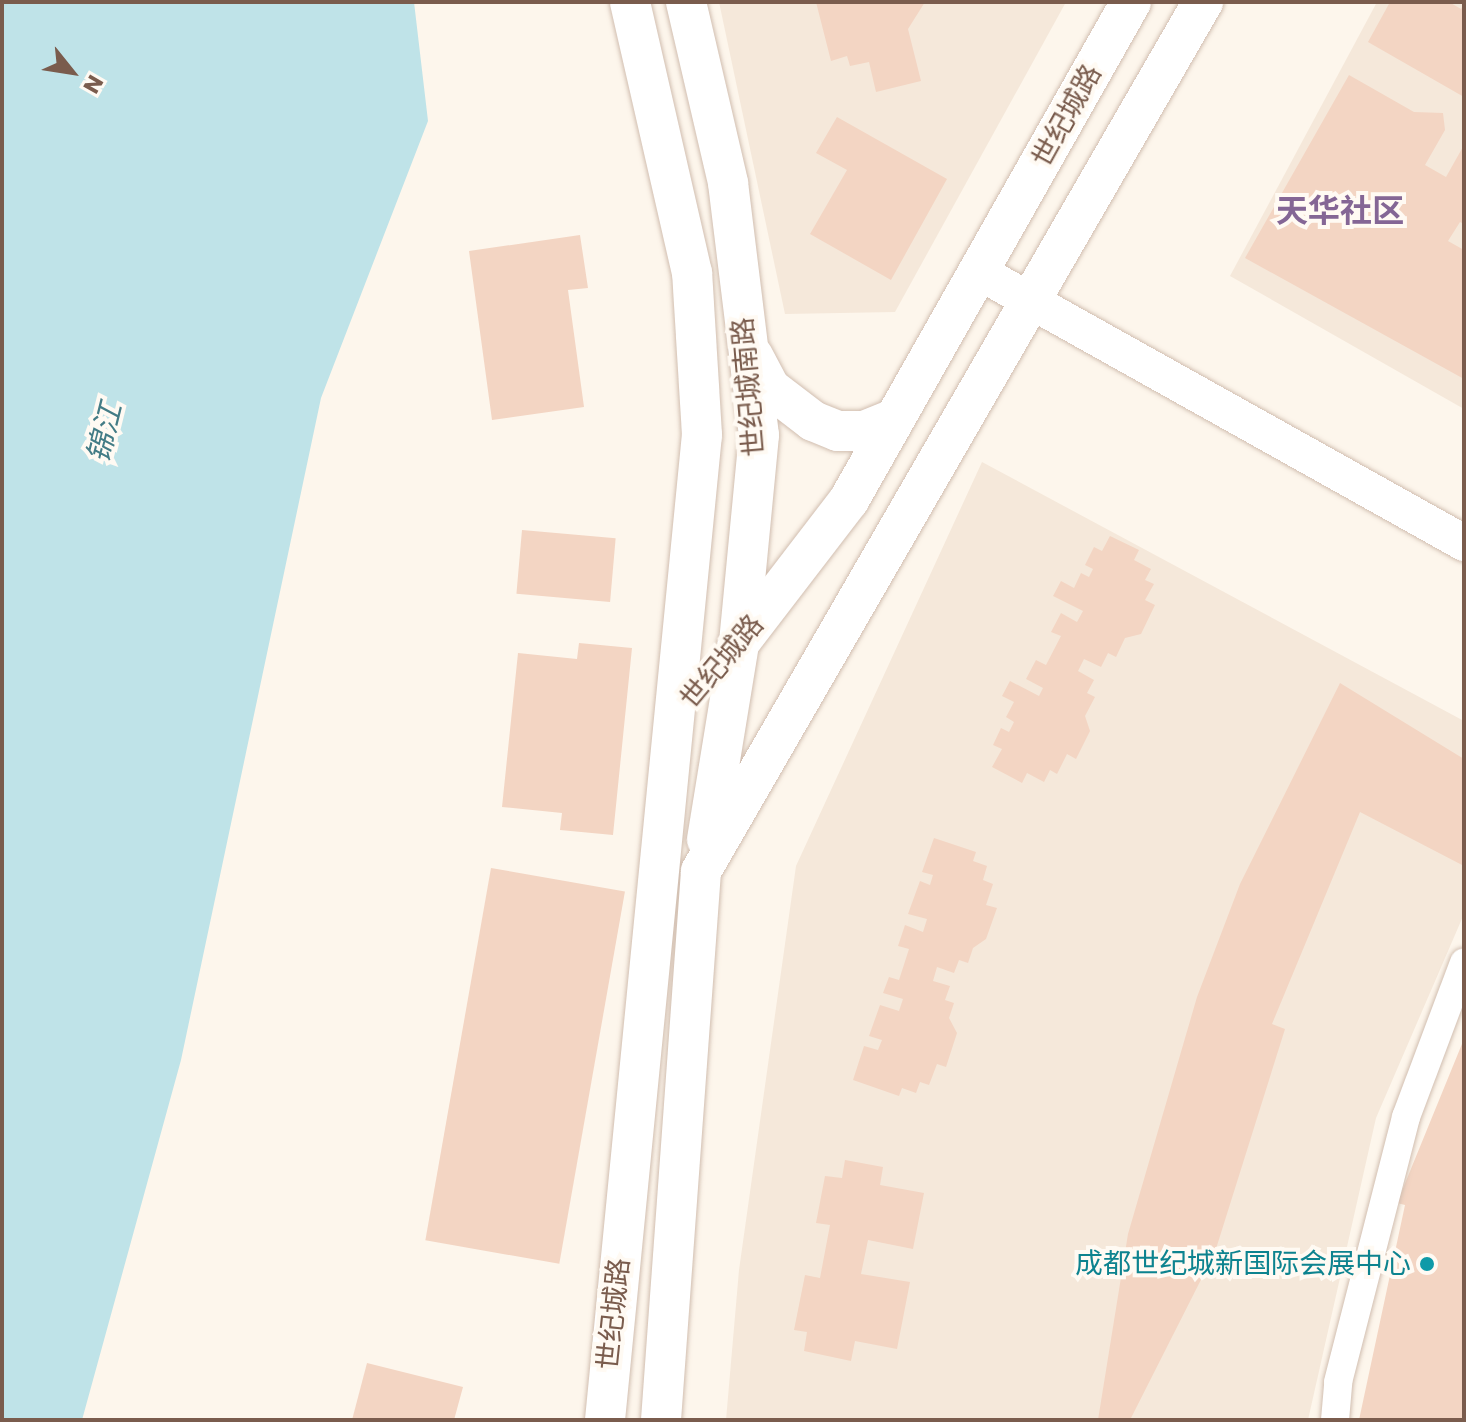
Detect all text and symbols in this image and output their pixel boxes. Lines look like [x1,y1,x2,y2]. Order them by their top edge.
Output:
north arrow [32,32,112,112]
street label: 世纪城路 [1025,59,1109,173]
text: N [76,69,111,99]
district label: 天华社区 [1276,192,1404,230]
street label: 世纪城南路 [726,316,772,458]
water label: 锦江 [80,400,130,466]
street label: 世纪城路 [673,608,771,716]
place label: 成都世纪城新国际会展中心 [1075,1247,1411,1281]
marker: 成都世纪城新国际会展中心 [1418,1255,1436,1273]
street label: 世纪城路 [591,1257,637,1371]

